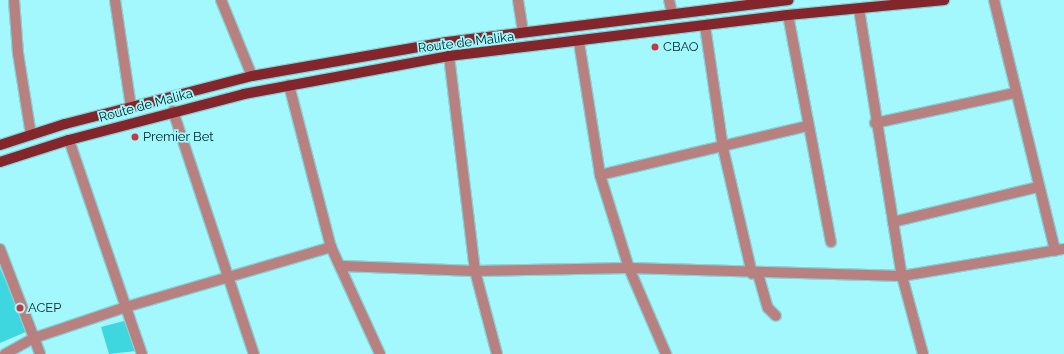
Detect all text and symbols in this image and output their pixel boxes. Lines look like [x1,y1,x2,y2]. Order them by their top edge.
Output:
street label: Route de Malika [417,29,515,57]
place label: CBAO [663,39,699,55]
marker: CBAO [650,42,660,52]
street label: Route de Malika [97,86,195,126]
place label: Premier Bet [143,129,214,145]
marker: Premier Bet [130,132,140,142]
place label: ACEP [28,300,61,316]
marker: ACEP [15,303,25,313]

